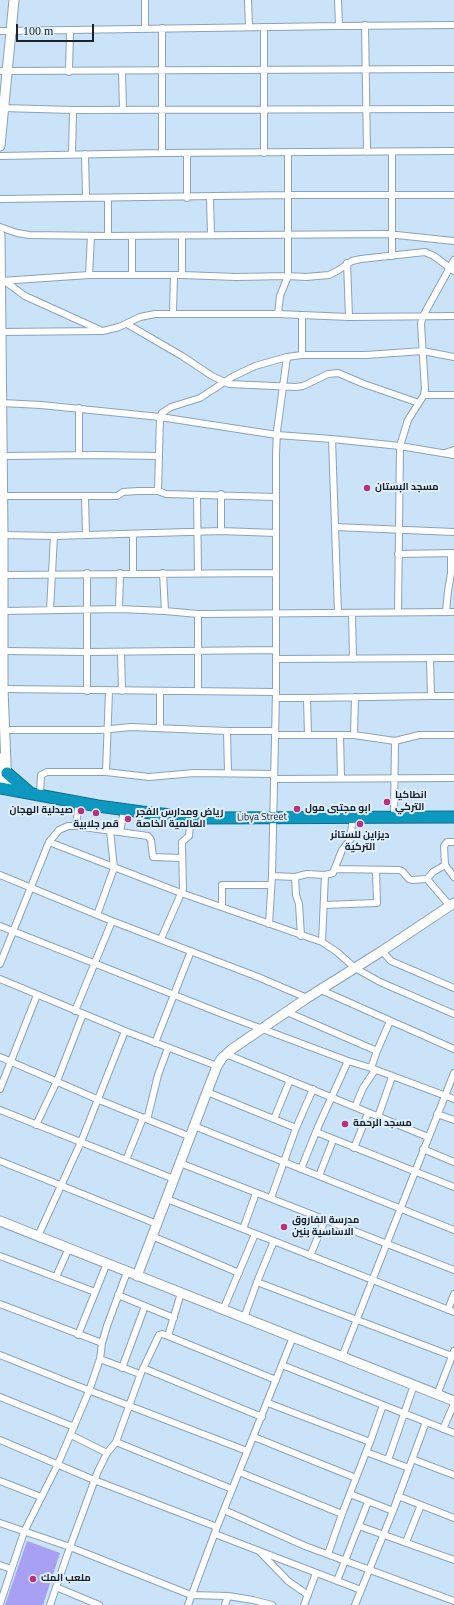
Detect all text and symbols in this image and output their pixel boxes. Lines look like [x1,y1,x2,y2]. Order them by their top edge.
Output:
scale bar [18,16,96,42]
text: 100 m [23,24,53,38]
place label: مسجد البستان [375,482,439,494]
marker: مسجد البستان [362,483,372,493]
place label: انطاكيا التركي [395,790,427,814]
marker: انطاكيا التركي [382,797,392,807]
place label: ابو مجتبى مول [305,803,371,815]
marker: ابو مجتبى مول [292,804,302,814]
place label: صيدلية الهجان [9,805,73,817]
marker: صيدلية الهجان [76,806,86,816]
place label: رياض ومدارس الفجر العالمية الخاصة [136,807,223,830]
marker: قمر جلابية [91,808,101,818]
street label: Libya Street [237,812,287,824]
marker: رياض ومدارس الفجر العالمية الخاصة [123,814,133,824]
place label: قمر جلابية [73,819,119,831]
marker: ديزاين للستائر التركية [355,819,365,829]
place label: ديزاين للستائر التركية [331,830,389,854]
place label: مسجد الرحمة [353,1118,412,1130]
marker: مسجد الرحمة [340,1119,350,1129]
place label: مدرسة الفاروق الاساسية بنين [292,1215,359,1238]
marker: مدرسة الفاروق الاساسية بنين [279,1222,289,1232]
place label: ملعب المك [41,1573,91,1585]
marker: ملعب المك [28,1574,38,1584]

